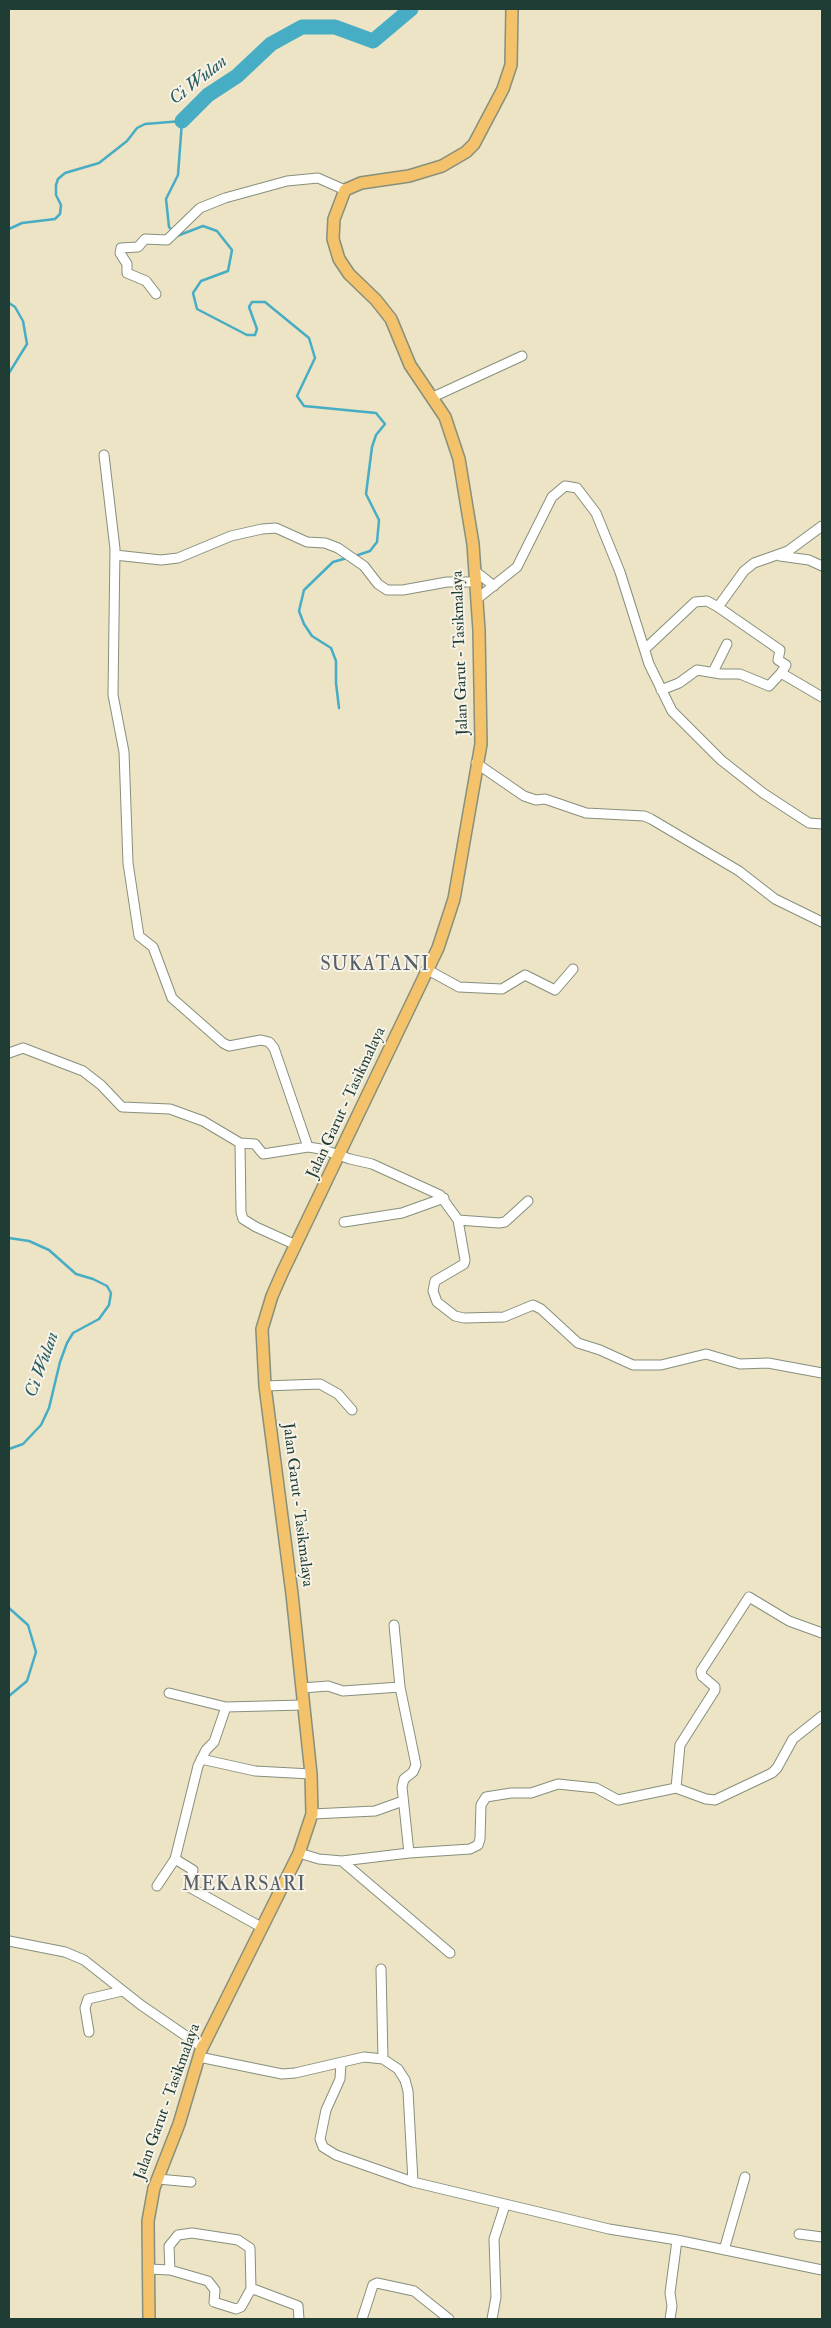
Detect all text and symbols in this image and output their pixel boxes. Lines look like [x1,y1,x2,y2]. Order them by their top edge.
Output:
water label: Ci Wulan [166,52,232,110]
street label: Jalan Garut - Tasikmalaya [449,570,473,736]
district label: SUKATANI [319,955,431,977]
street label: Jalan Garut - Tasikmalaya [303,1024,391,1182]
water label: Ci Wulan [21,1329,65,1401]
street label: Jalan Garut - Tasikmalaya [277,1422,317,1588]
district label: MEKARSARI [181,1875,307,1897]
street label: Jalan Garut - Tasikmalaya [131,2021,205,2183]

